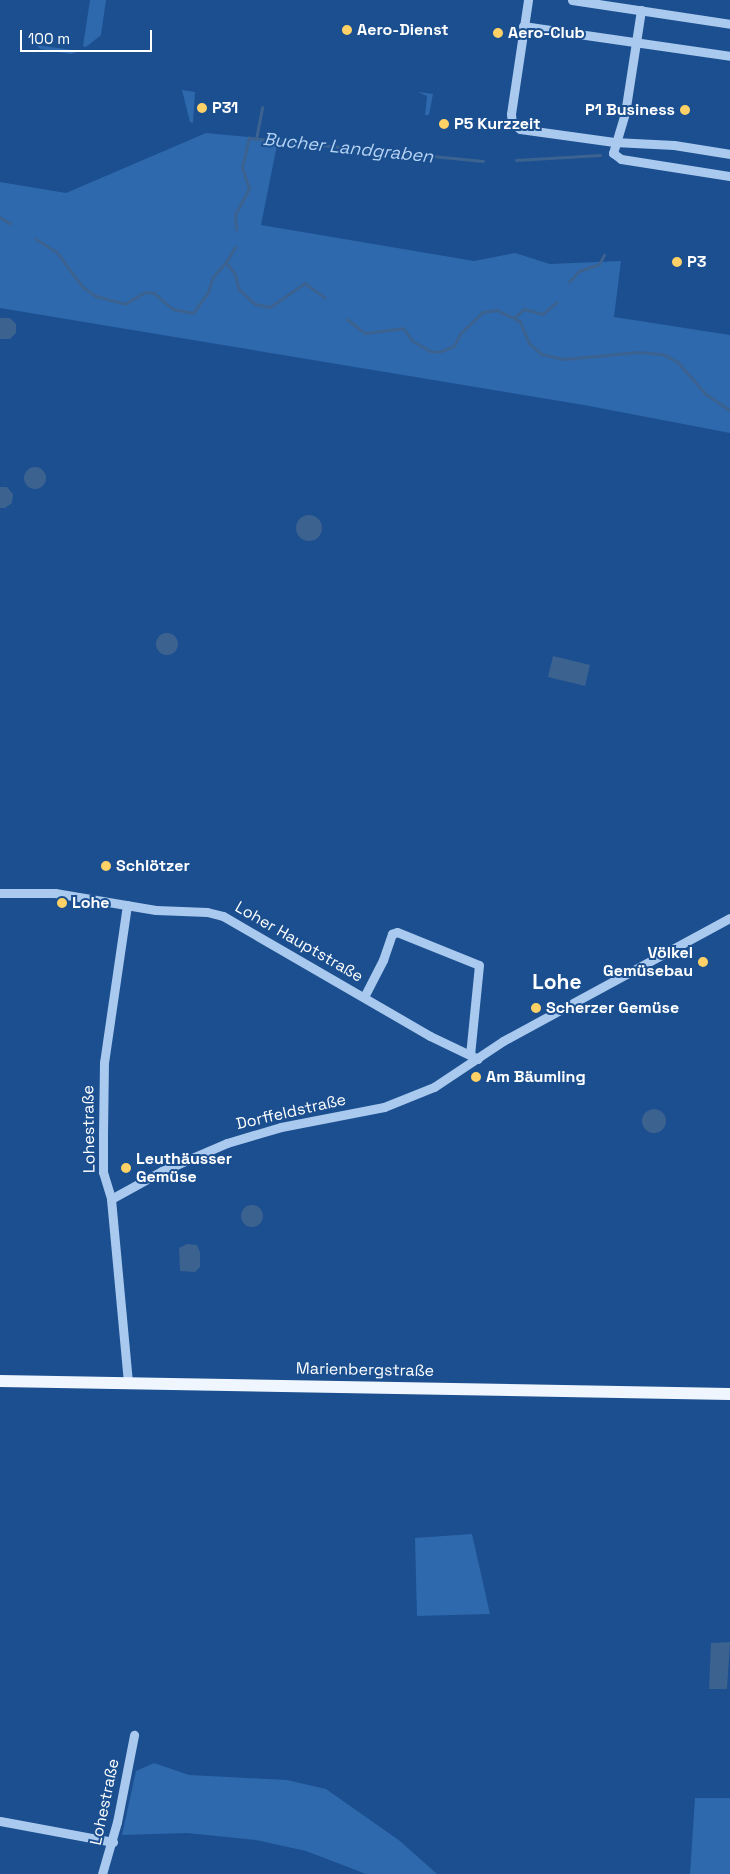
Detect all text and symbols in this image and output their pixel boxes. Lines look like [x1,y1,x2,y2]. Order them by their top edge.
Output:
scale bar [22,20,155,52]
place label: Aero-Dienst [357,20,449,40]
place label: Aero-Club [508,23,585,43]
marker: Aero-Dienst [341,24,353,36]
marker: Aero-Club [492,27,504,39]
text: 100 m [28,29,70,48]
place label: P31 [212,98,238,118]
place label: P1 Business [585,100,675,120]
marker: P31 [196,102,208,114]
marker: P1 Business [679,104,691,116]
place label: P5 Kurzzeit [454,114,541,134]
marker: P5 Kurzzeit [438,118,450,130]
water label: Bucher Landgraben [262,128,434,168]
place label: P3 [687,252,706,272]
marker: P3 [671,256,683,268]
place label: Schlötzer [116,856,190,876]
marker: Schlötzer [100,860,112,872]
place label: Lohe [72,893,110,913]
marker: Lohe [56,897,68,909]
street label: Loher Hauptstraße [232,898,366,986]
place label: Völkel Gemüsebau [603,943,693,981]
marker: Völkel Gemüsebau [697,956,709,968]
district label: Lohe [532,969,582,995]
place label: Scherzer Gemüse [546,998,679,1018]
marker: Scherzer Gemüse [530,1002,542,1014]
place label: Am Bäumling [486,1067,586,1087]
marker: Am Bäumling [470,1071,482,1083]
street label: Lohestraße [79,1085,99,1173]
street label: Dorffeldstraße [234,1090,348,1134]
place label: Leuthäusser Gemüse [136,1149,232,1187]
marker: Leuthäusser Gemüse [120,1162,132,1174]
street label: Marienbergstraße [296,1359,434,1381]
street label: Lohestraße [86,1757,124,1847]

